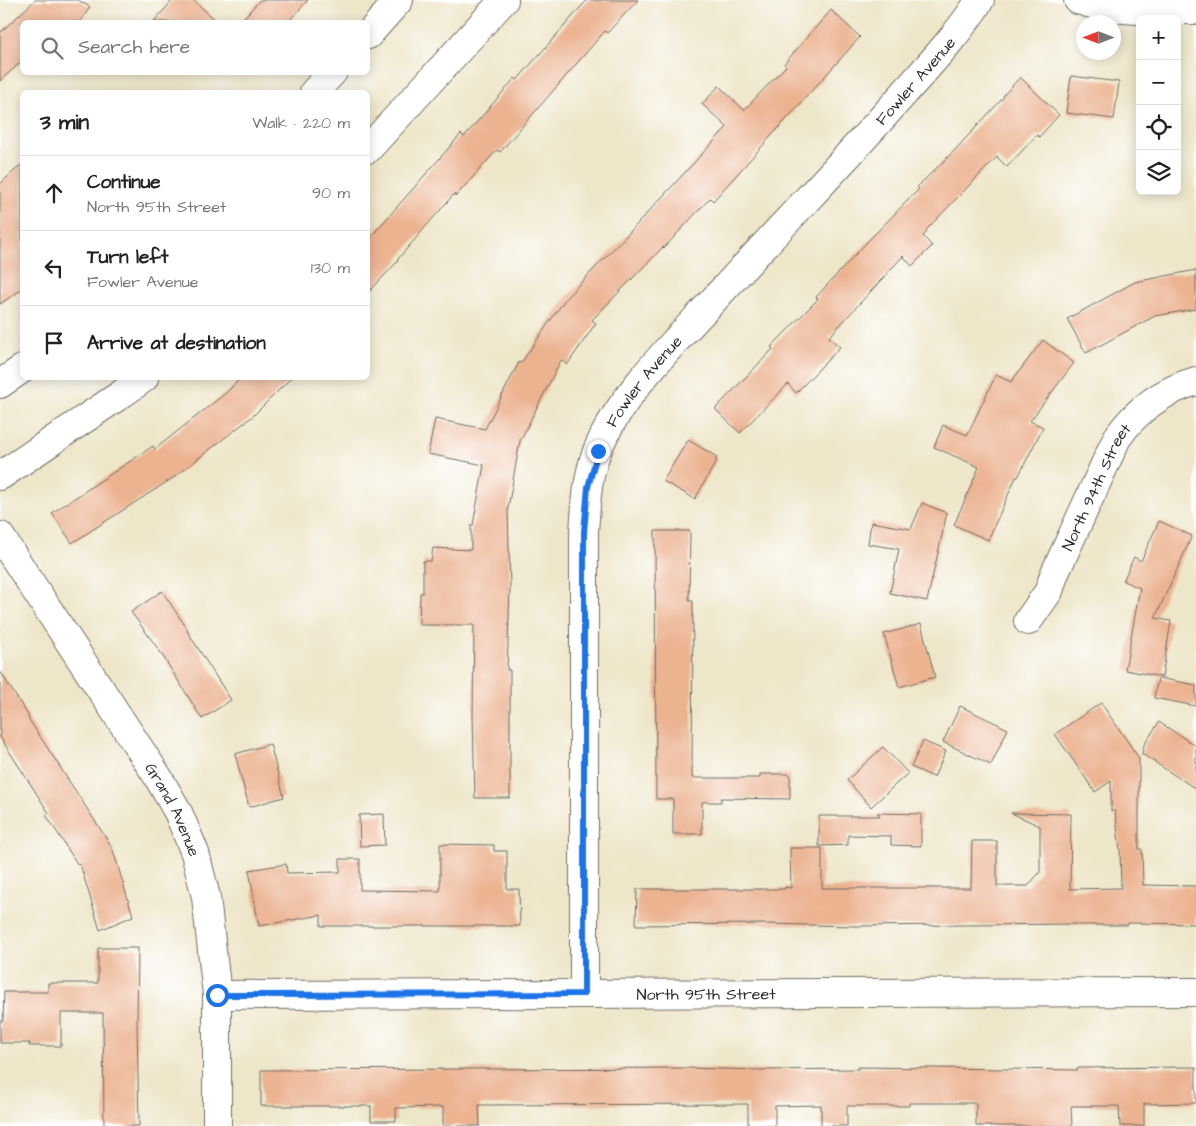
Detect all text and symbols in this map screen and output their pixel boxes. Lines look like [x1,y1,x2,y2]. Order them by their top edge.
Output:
north arrow [1076,15,1121,60]
map controls [1136,15,1181,195]
button: + [1136,15,1181,60]
search box [20,20,370,75]
street label: Fowler Avenue [871,32,961,130]
icon: search [38,34,66,62]
text: Search here [78,34,190,61]
button: − [1136,60,1181,105]
button: locate [1136,105,1181,150]
text: 3 min [40,108,89,137]
text: Walk · 220 m [252,112,350,134]
button: layers [1136,150,1181,195]
text: Continue [87,169,161,196]
icon: ahead [40,179,68,207]
text: 90 m [312,182,350,204]
text: North 95th Street [87,196,226,218]
text: Turn left [87,244,168,271]
icon: left [40,254,68,282]
text: 130 m [311,257,350,279]
text: Fowler Avenue [87,271,198,293]
icon: arrive [40,329,68,357]
text: Arrive at destination [87,330,266,357]
street label: Fowler Avenue [601,331,688,431]
street label: North 94th Street [1057,418,1136,554]
route end [587,440,610,463]
street label: Grand Avenue [139,759,205,860]
street label: North 95th Street [636,983,776,1006]
route start [206,984,229,1007]

